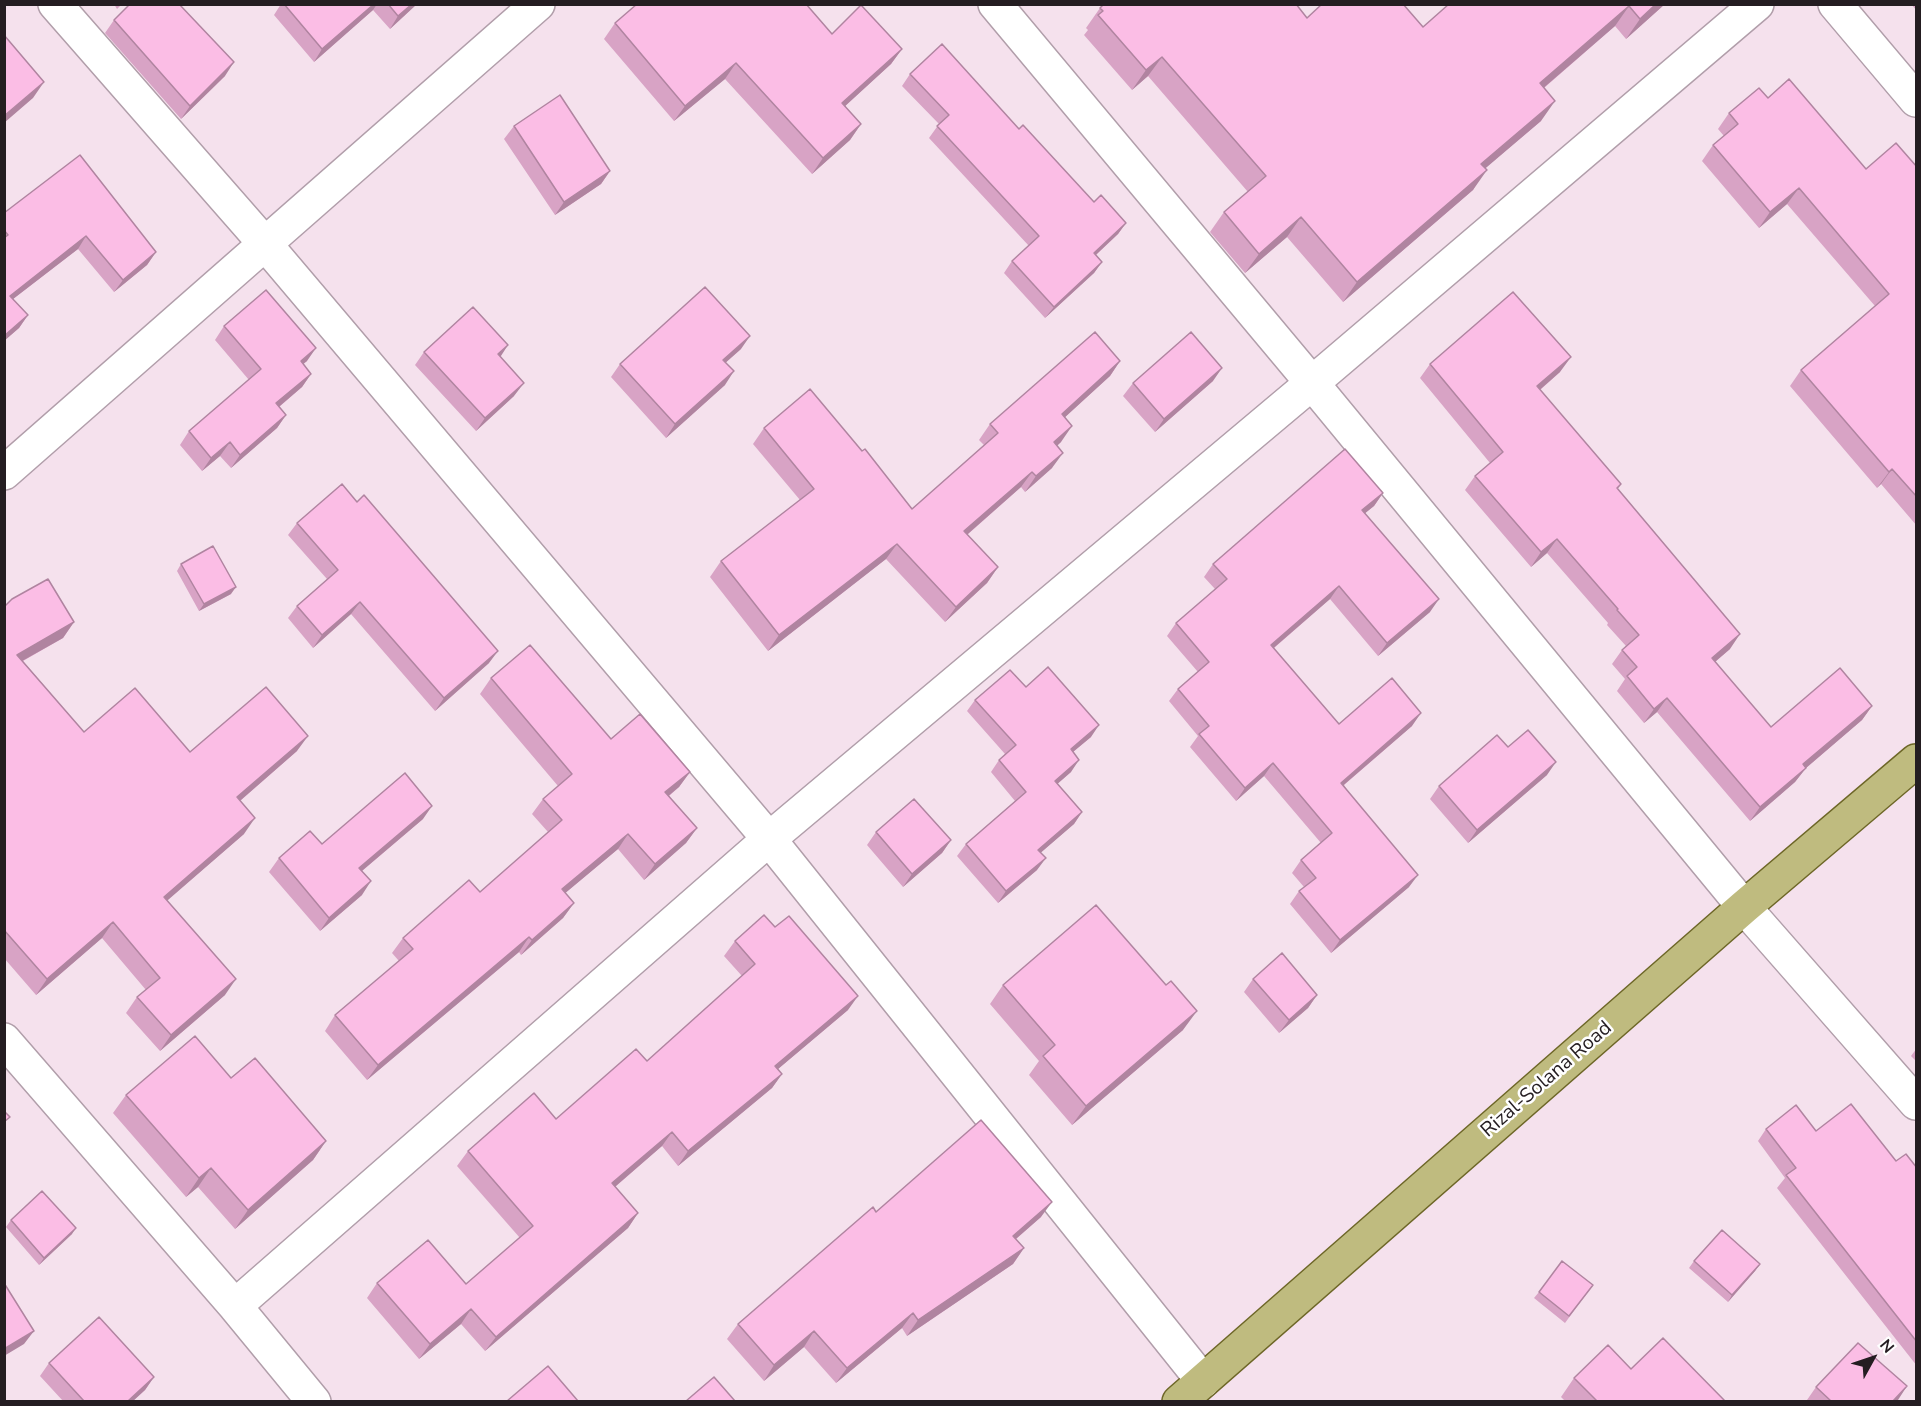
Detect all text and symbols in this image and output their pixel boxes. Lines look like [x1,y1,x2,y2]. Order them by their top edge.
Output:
street label: Rizal-Solana Road [1477,1017,1617,1143]
north arrow [1843,1328,1903,1388]
text: N [1875,1335,1899,1358]

